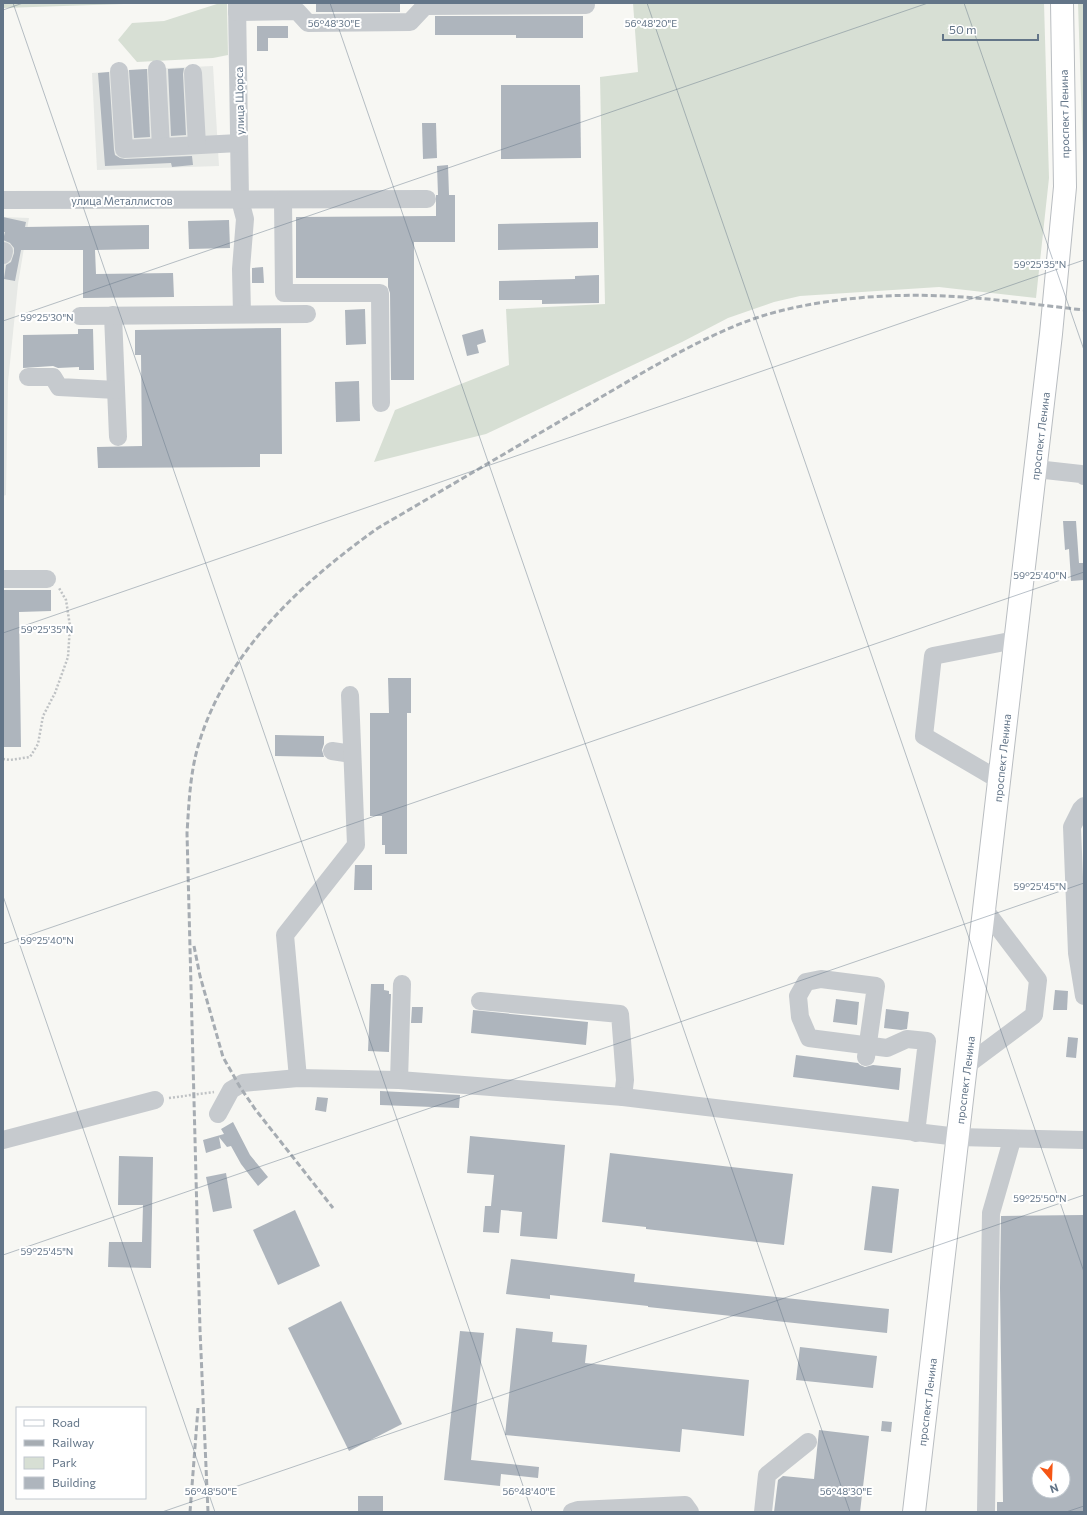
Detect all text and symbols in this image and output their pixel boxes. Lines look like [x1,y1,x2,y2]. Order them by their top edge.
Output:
scale bar [943,16,1038,42]
text: 56°48'30"E [308,17,360,29]
text: 56°48'20"E [625,17,677,29]
text: 50 m [949,22,977,36]
street label: улица Щорса [232,67,246,135]
street label: проспект Ленина [1057,70,1071,158]
street label: улица Металлистов [71,194,173,207]
text: 59°25'35"N [1014,258,1066,270]
text: 59°25'30"N [20,311,74,323]
street label: проспект Ленина [1028,391,1052,481]
text: 59°25'40"N [1013,569,1067,581]
text: 59°25'35"N [21,623,73,635]
street label: проспект Ленина [991,713,1013,803]
text: 59°25'45"N [1014,880,1066,892]
text: 59°25'40"N [20,934,74,946]
street label: проспект Ленина [953,1035,977,1125]
text: 59°25'50"N [1013,1192,1067,1204]
text: 59°25'45"N [21,1245,73,1257]
street label: проспект Ленина [915,1357,939,1447]
legend [16,1407,146,1499]
text: Road [52,1415,80,1429]
text: Railway [52,1435,94,1449]
text: Park [52,1455,78,1469]
north arrow [1031,1459,1071,1499]
text: Building [52,1475,96,1489]
text: N [1048,1481,1060,1496]
text: 56°48'50"E [185,1485,237,1497]
text: 56°48'40"E [503,1485,555,1497]
text: 56°48'30"E [820,1485,872,1497]

